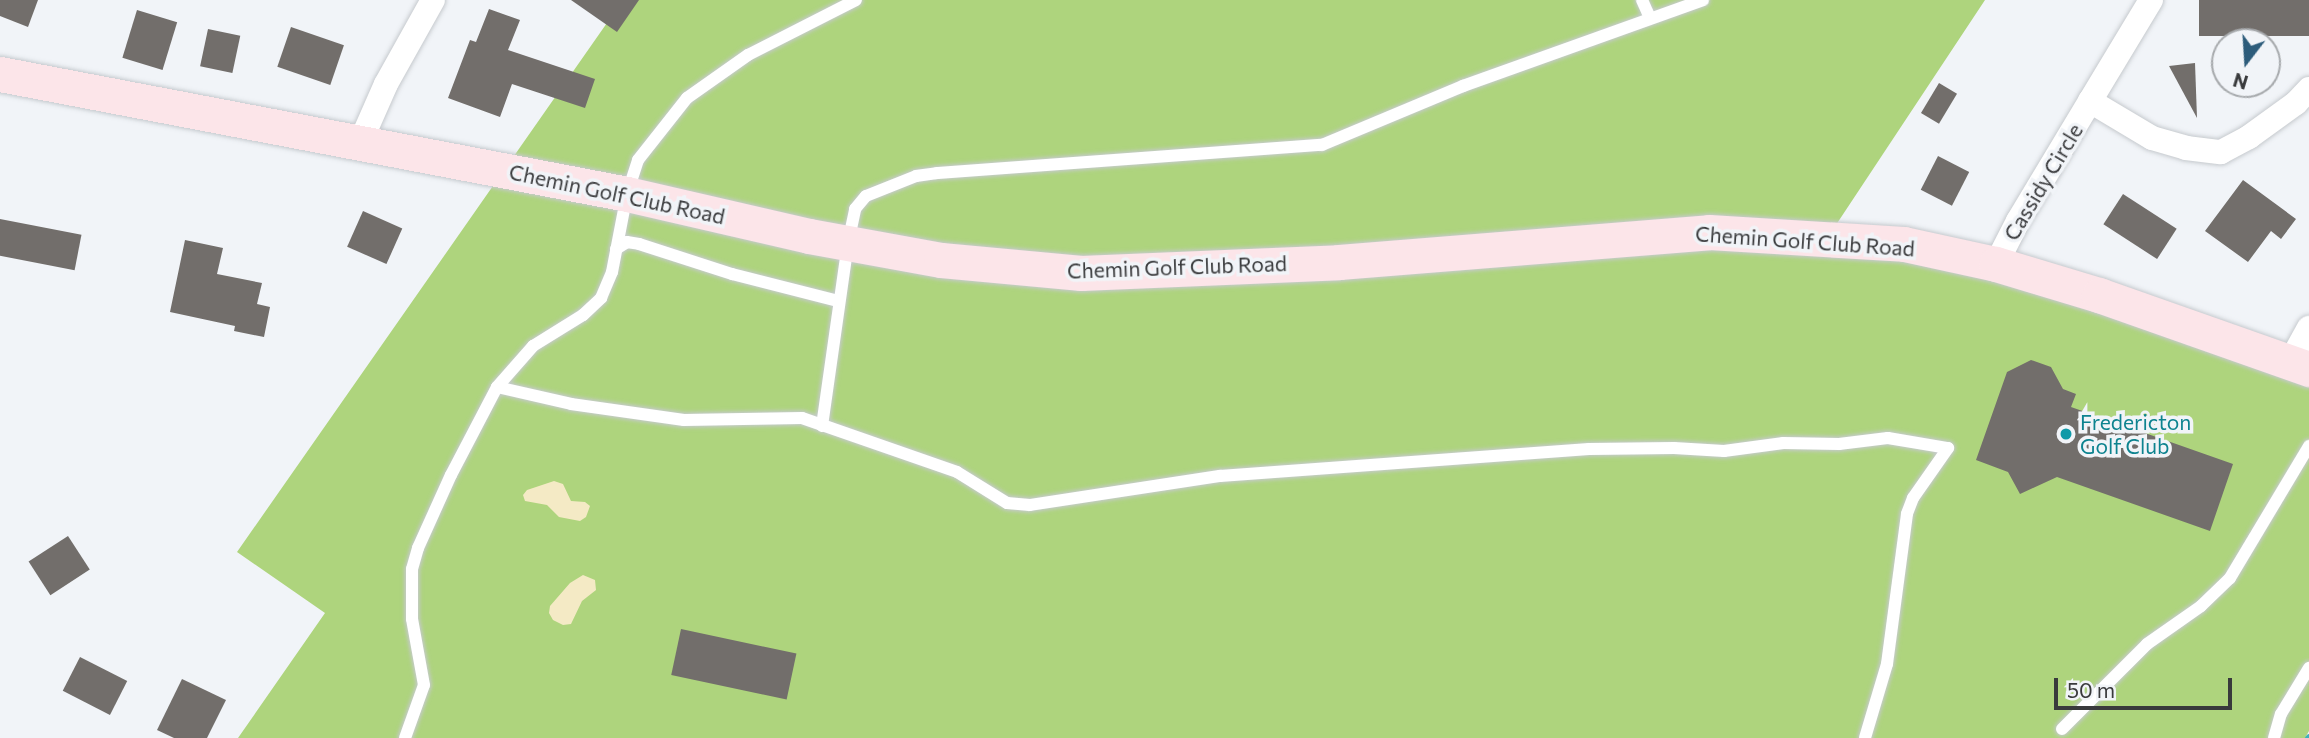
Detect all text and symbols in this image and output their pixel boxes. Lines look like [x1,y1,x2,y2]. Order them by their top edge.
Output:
north arrow [2211,28,2281,98]
text: N [2230,69,2250,95]
street label: Cassidy Circle [1998,119,2088,245]
street label: Chemin Golf Club Road [507,159,727,229]
street label: Chemin Golf Club Road [1694,221,1916,261]
street label: Chemin Golf Club Road [1067,251,1287,283]
place label: Fredericton Golf Club [2080,409,2191,459]
marker: Fredericton Golf Club [2058,426,2074,442]
scale bar [2057,664,2236,708]
text: 50 m [2067,677,2115,702]

